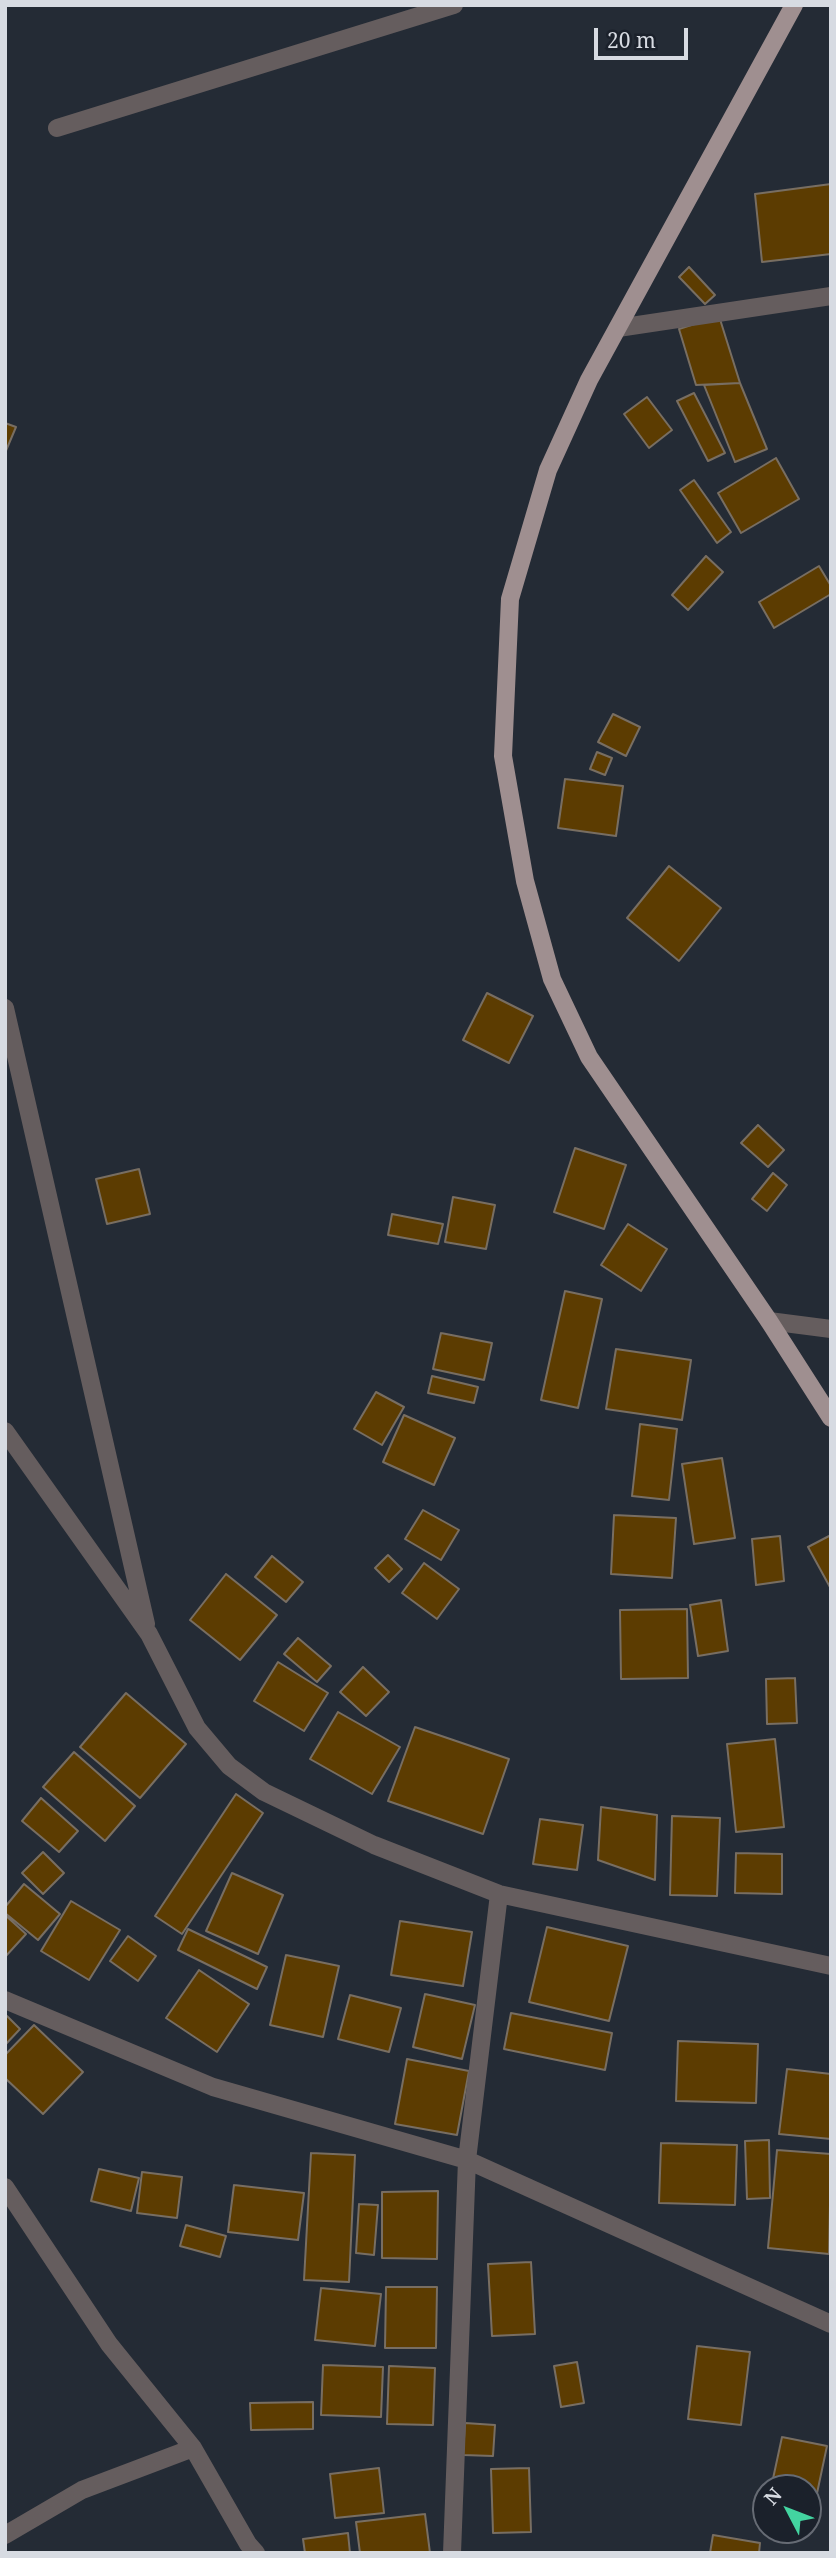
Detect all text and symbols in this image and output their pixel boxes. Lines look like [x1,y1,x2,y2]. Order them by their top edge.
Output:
scale bar [598,14,692,58]
text: 20 m [607,26,656,54]
north arrow [752,2474,822,2544]
text: N [758,2482,788,2511]

